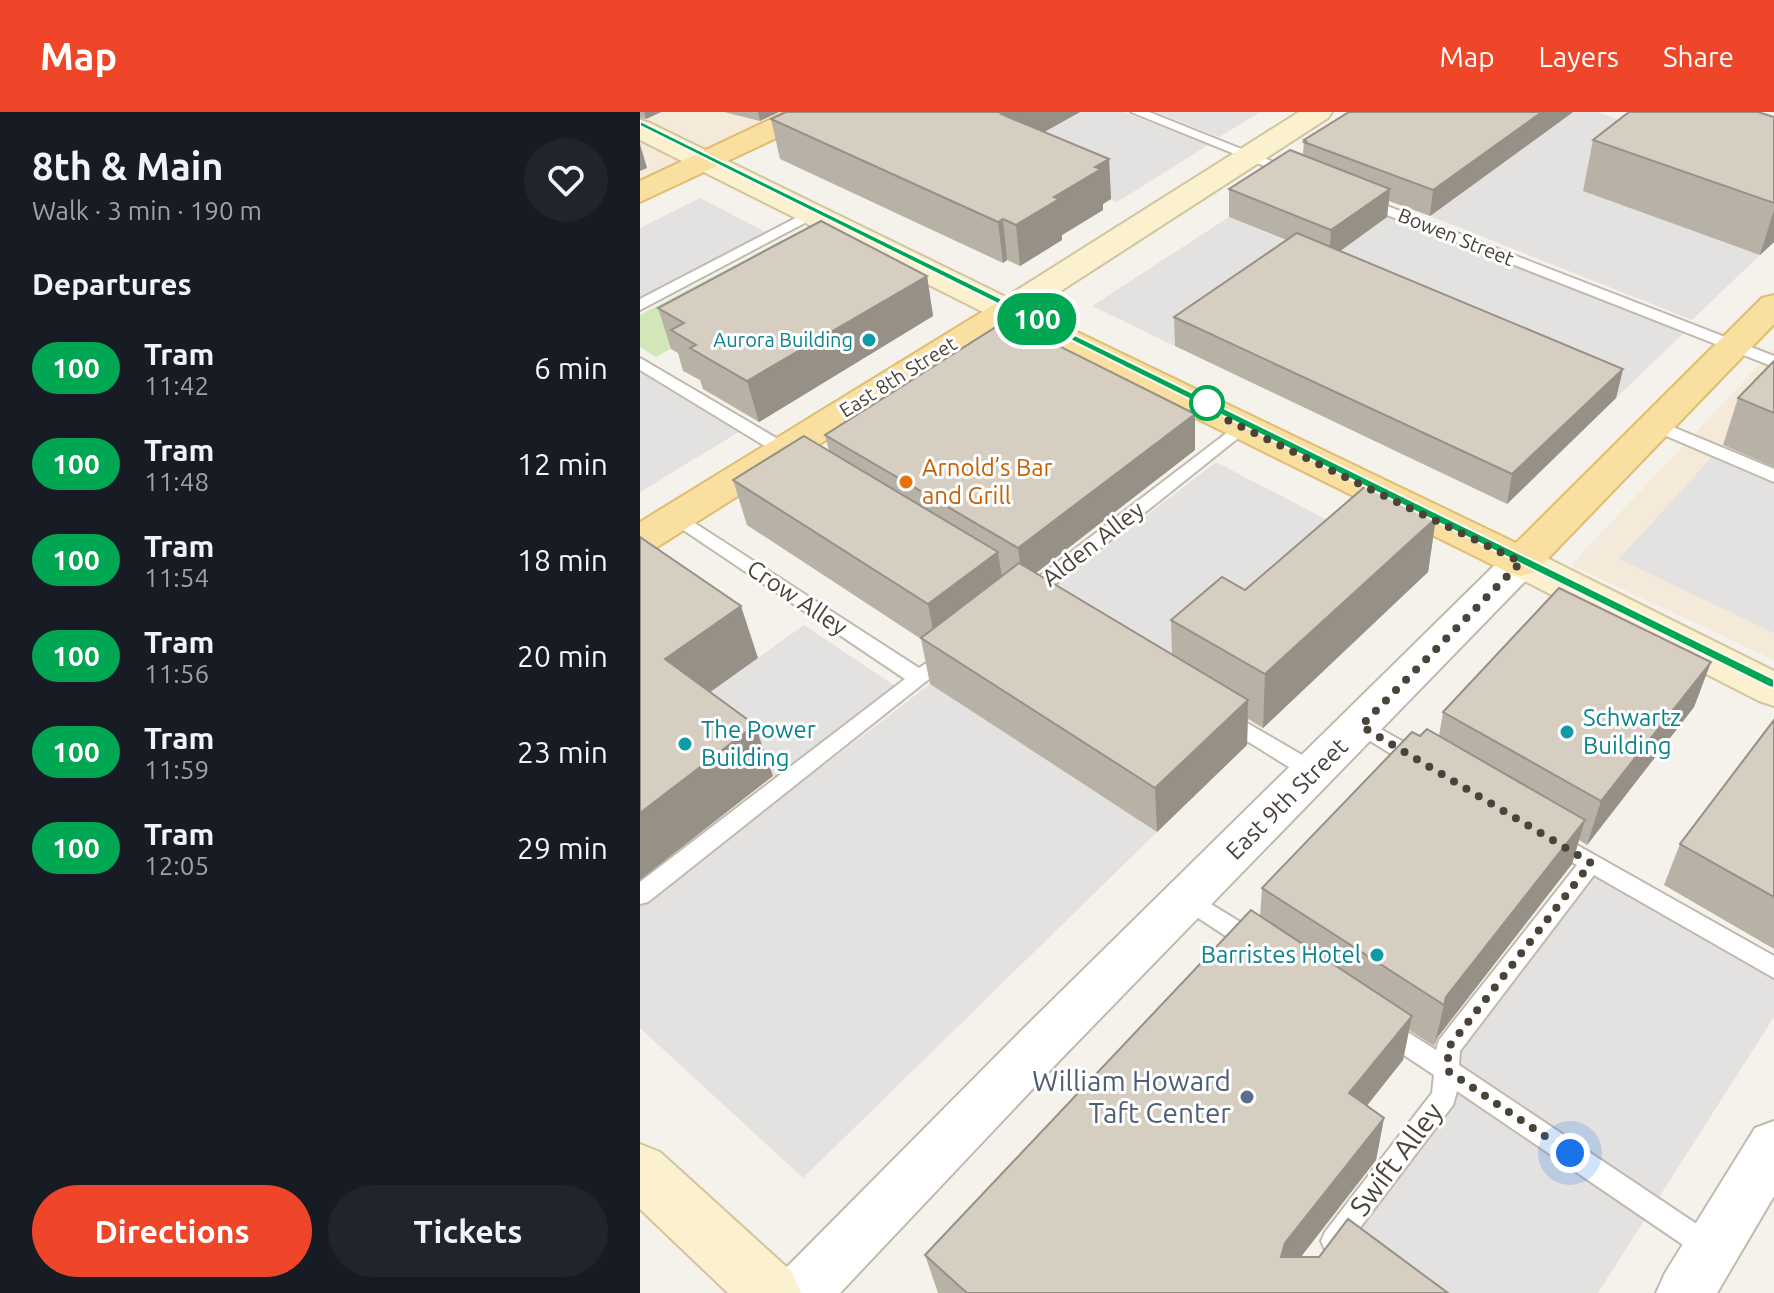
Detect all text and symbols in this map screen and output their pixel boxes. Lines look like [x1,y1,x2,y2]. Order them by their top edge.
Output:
text: Map [40,35,117,77]
text: Map [1439,41,1495,72]
text: Layers [1539,41,1619,72]
text: Share [1663,41,1734,72]
button: heart [524,138,608,222]
text: 8th & Main [32,145,224,187]
text: Walk · 3 min · 190 m [32,196,262,225]
street label: Bowen Street [1395,203,1518,270]
text: Departures [32,267,192,301]
line badge: 100 [991,293,1083,345]
text: 100 [1013,303,1061,334]
place label: Aurora Building [713,328,853,351]
street label: East 8th Street [835,331,961,422]
marker: Aurora Building [860,331,878,349]
text: Tram [144,337,214,371]
text: 6 min [534,351,608,385]
text: 100 [52,352,100,383]
text: 11:42 [144,371,209,400]
unlabelled marker [1190,386,1224,420]
text: Tram [144,433,214,467]
text: 12 min [517,447,608,481]
text: 100 [52,448,100,479]
place label: Arnold’s Bar and Grill [922,454,1053,509]
text: 11:48 [144,467,209,496]
marker: Arnold’s Bar and Grill [897,473,915,491]
street label: Alden Alley [1037,495,1149,592]
text: Tram [144,529,214,563]
text: 18 min [517,543,608,577]
text: 100 [52,544,100,575]
street label: Crow Alley [742,554,853,641]
text: 11:54 [144,563,209,592]
text: Tram [144,625,214,659]
text: 20 min [517,639,608,673]
text: 100 [52,640,100,671]
text: 11:56 [144,659,209,688]
place label: Schwartz Building [1583,704,1681,759]
place label: The Power Building [701,716,816,771]
text: Tram [144,721,214,755]
marker: Schwartz Building [1558,723,1576,741]
street label: East 9th Street [1220,732,1353,865]
text: 23 min [517,735,608,769]
marker: The Power Building [676,735,694,753]
text: 100 [52,736,100,767]
text: 11:59 [144,755,209,784]
text: Tram [144,817,214,851]
text: 29 min [517,831,608,865]
text: 100 [52,832,100,863]
text: 12:05 [144,851,209,880]
place label: Barristes Hotel [1201,941,1361,968]
marker: Barristes Hotel [1368,946,1386,964]
place label: William Howard Taft Center [1032,1065,1231,1128]
marker: William Howard Taft Center [1238,1088,1256,1106]
street label: Swift Alley [1343,1096,1448,1221]
your location [1550,1133,1590,1173]
button: Directions [32,1185,312,1277]
button: Tickets [328,1185,608,1277]

